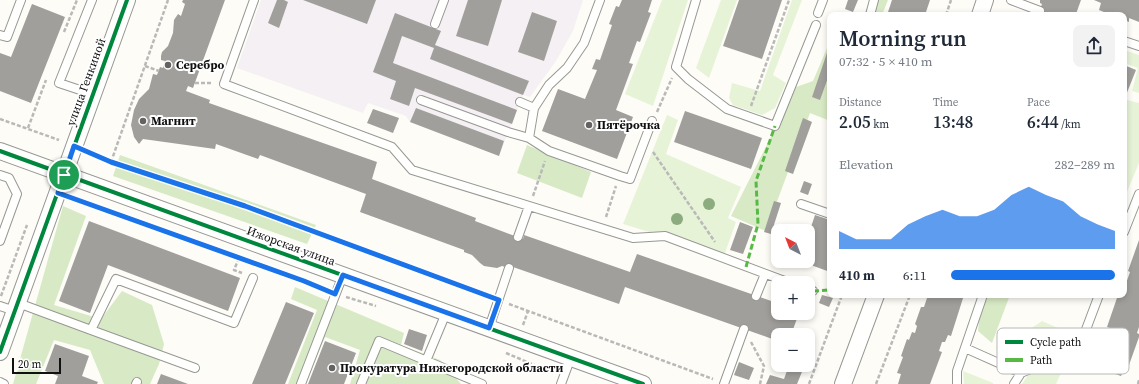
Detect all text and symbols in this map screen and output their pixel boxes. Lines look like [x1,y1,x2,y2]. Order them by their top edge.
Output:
text: Morning run [839,23,967,53]
button: share [1073,25,1115,67]
street label: улица Генкиной [63,36,109,128]
text: 07:32 · 5 × 410 m [839,53,933,70]
place label: Серебро [176,57,225,73]
marker: Серебро [163,60,173,70]
text: Distance [839,95,882,110]
text: Time [933,95,958,110]
text: Pace [1027,95,1050,110]
text: 2.05 [839,110,871,134]
text: 13:48 [933,110,973,134]
text: 6:44 [1027,110,1059,134]
place label: Магнит [151,113,196,129]
marker: Магнит [138,116,148,126]
place label: Пятёрочка [597,117,661,133]
text: km [871,117,889,132]
text: /km [1059,117,1081,132]
marker: Пятёрочка [584,120,594,130]
text: Elevation [839,156,893,173]
text: 282–289 m [1055,156,1115,173]
pin [47,158,81,192]
icon: arrive [53,164,75,186]
street label: Ижорская улица [244,223,338,270]
north arrow [771,224,815,268]
map controls [771,224,815,372]
text: 410 m [839,267,875,284]
text: 6:11 [903,267,926,284]
button: + [771,276,815,320]
button: − [771,328,815,372]
legend [997,328,1129,374]
text: Cycle path [1030,335,1082,350]
text: Path [1030,353,1053,368]
scale bar [12,356,61,375]
text: 20 m [18,357,41,372]
place label: Прокуратура Нижегородской области [340,360,563,376]
marker: Прокуратура Нижегородской области [327,363,337,373]

